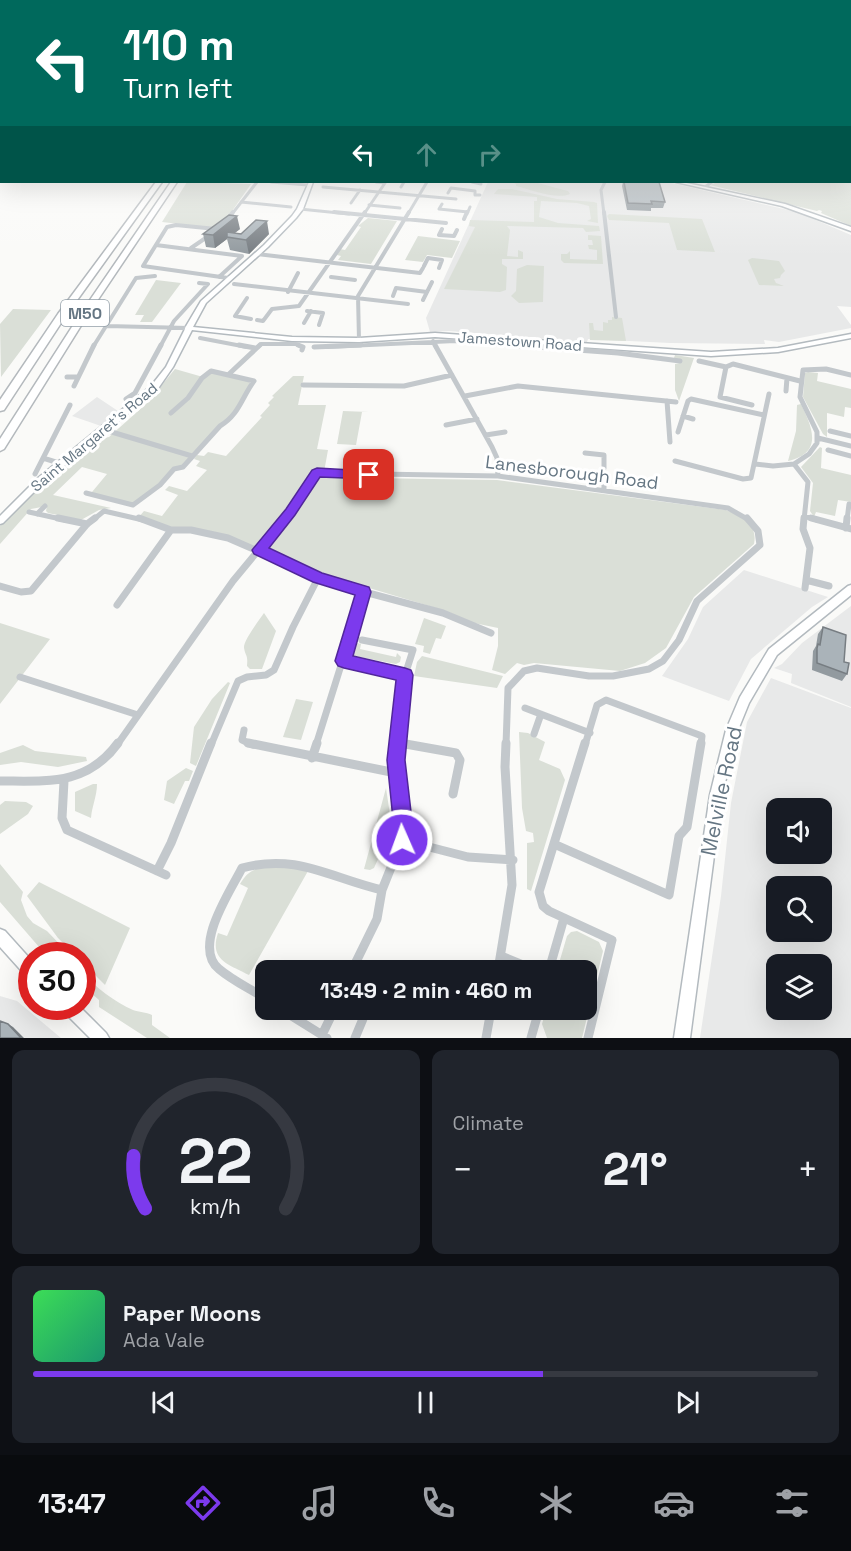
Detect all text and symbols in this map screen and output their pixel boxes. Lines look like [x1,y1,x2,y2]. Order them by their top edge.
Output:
text: 110 m [123,19,235,72]
icon: left [24,24,102,102]
text: Turn left [123,71,233,106]
icon: left [347,138,380,171]
icon: ahead [410,138,443,171]
icon: right [473,138,506,171]
road number: M50 [61,300,109,326]
street label: Jamestown Road [457,327,583,355]
street label: Saint Margaret's Road [27,378,161,496]
pin [343,449,394,500]
street label: Lanesborough Road [484,450,660,494]
icon: arrive [352,458,385,491]
street label: Melville Road [694,724,748,858]
map controls [766,798,832,1020]
button: sound [766,798,832,864]
position arrow [370,808,434,872]
button: search [766,876,832,942]
speed limit sign: 30 [18,942,96,1020]
button: layers [766,954,832,1020]
text: 13:49 · 2 min · 460 m [320,976,532,1004]
text: Climate [453,1110,524,1136]
text: 22 [179,1122,253,1201]
text: 21° [603,1141,668,1198]
text: − [453,1149,473,1191]
text: + [798,1149,818,1191]
text: km/h [190,1193,241,1220]
text: Paper Moons [123,1299,261,1327]
text: Ada Vale [123,1327,205,1353]
icon: previous [147,1386,180,1419]
icon: pause [409,1386,442,1419]
icon: next [671,1386,704,1419]
icon: directions [182,1482,224,1524]
icon: music [299,1482,341,1524]
icon: phone [417,1482,459,1524]
icon: climate [535,1482,577,1524]
icon: car [653,1482,695,1524]
icon: filters [771,1482,813,1524]
text: 13:47 [38,1486,106,1521]

